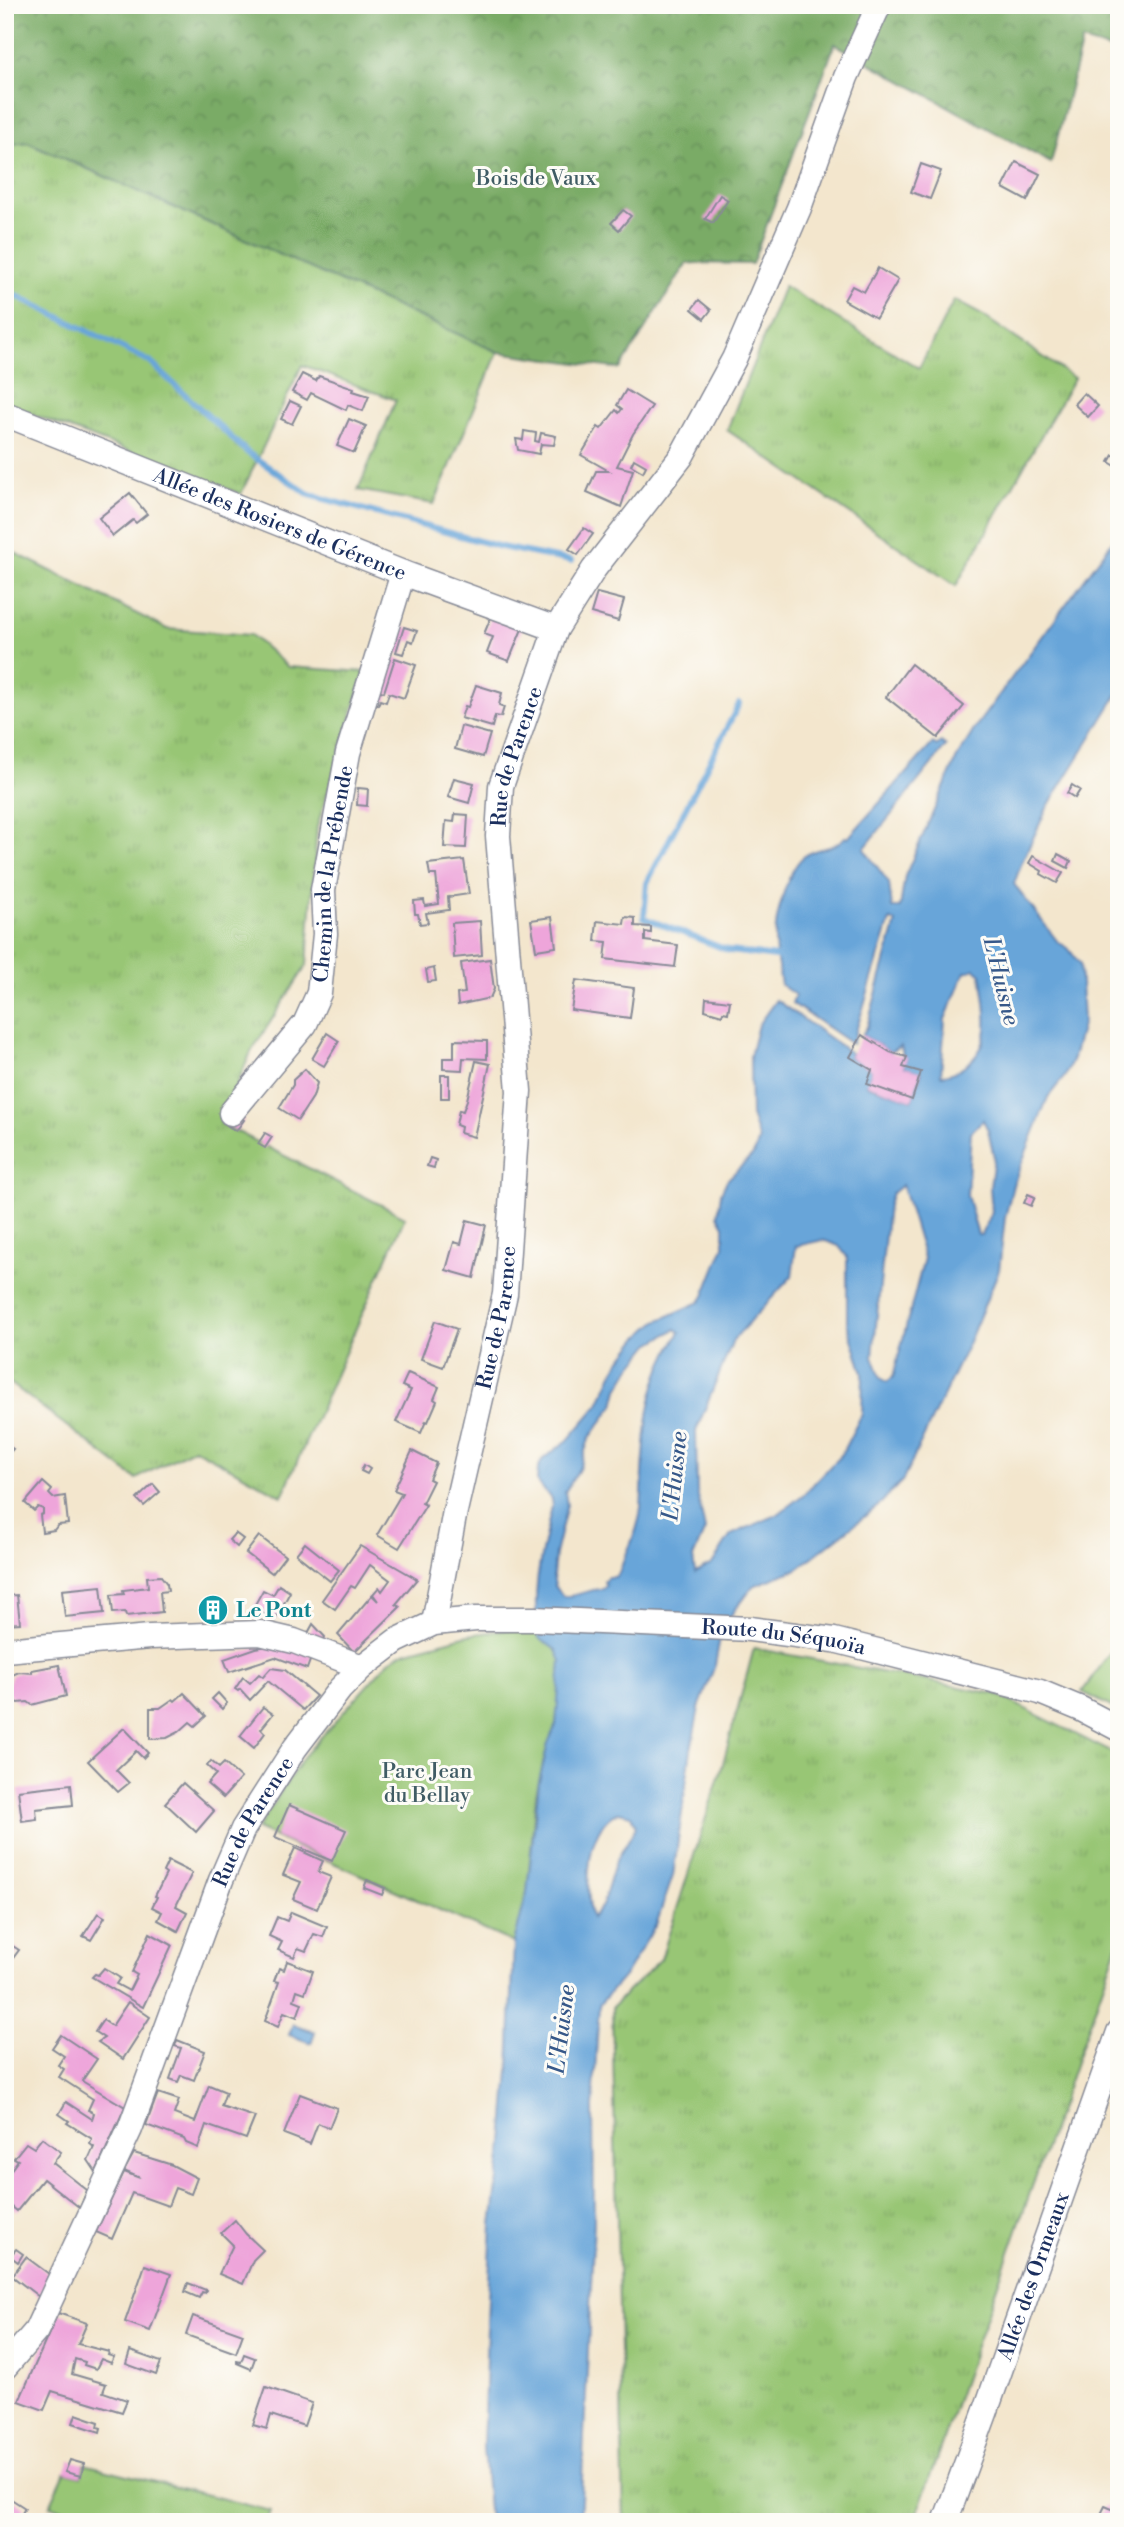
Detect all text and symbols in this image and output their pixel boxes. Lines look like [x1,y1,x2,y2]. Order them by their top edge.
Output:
park label: Bois de Vaux [475,166,597,192]
street label: Allée des Rosiers de Gérence [148,462,410,587]
street label: Rue de Parence [487,683,549,828]
street label: Chemin de la Prébende [308,763,359,984]
water label: L'Huisne [976,933,1026,1028]
street label: Rue de Parence [471,1245,522,1392]
water label: L'Huisne [656,1430,694,1523]
building icon: Le Pont [196,1593,230,1627]
place label: Le Pont [236,1598,312,1624]
street label: Route du Séquoïa [701,1615,869,1662]
street label: Rue de Parence [208,1752,300,1891]
park label: Parc Jean du Bellay [382,1759,473,1809]
water label: L'Huisne [543,1983,581,2076]
street label: Allée des Ormeaux [992,2189,1076,2365]

